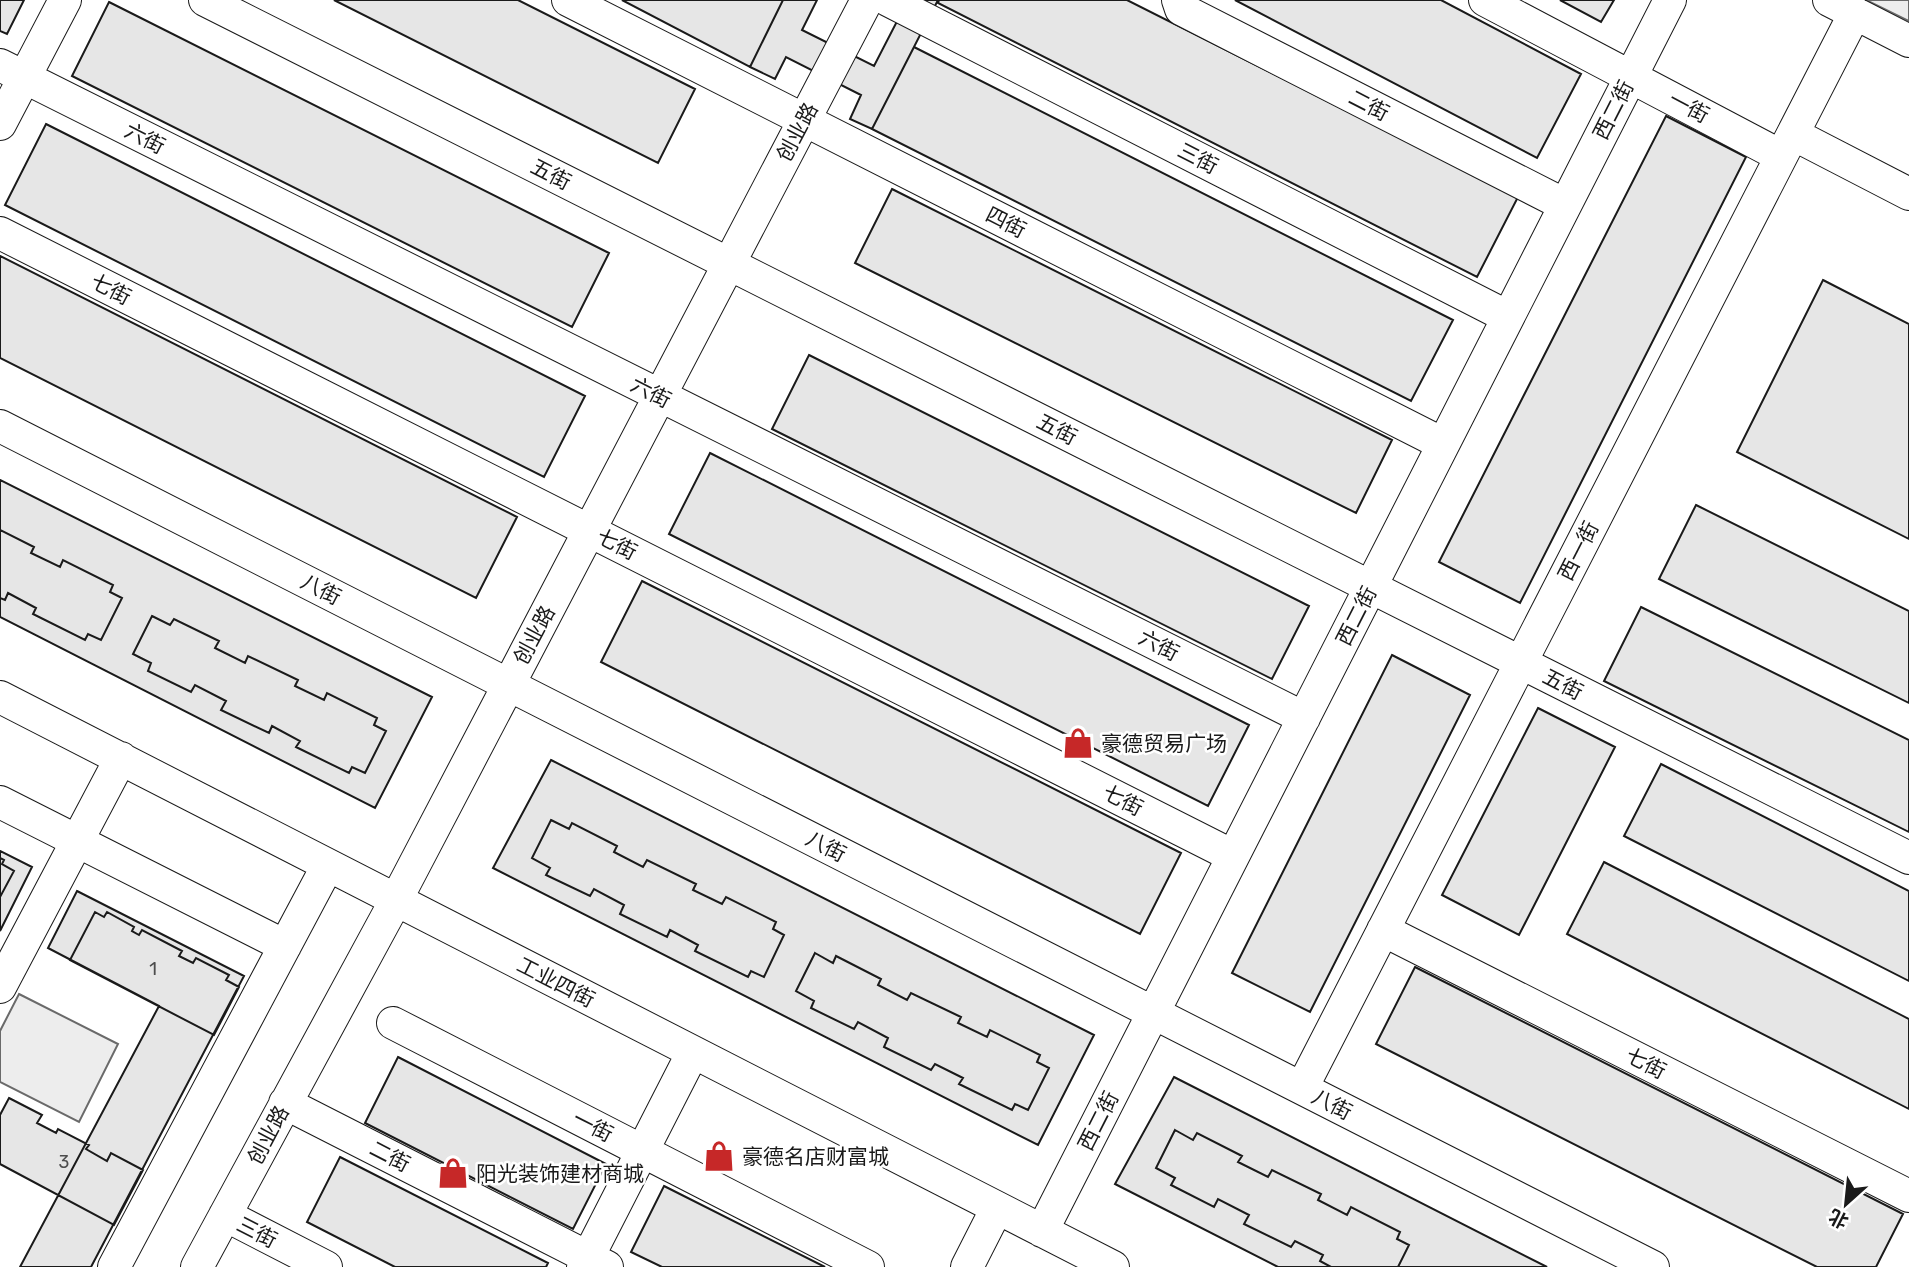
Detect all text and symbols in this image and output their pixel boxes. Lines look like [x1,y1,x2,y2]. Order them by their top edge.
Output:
street label: 西二街 [1588,76,1638,144]
street label: 二街 [1345,84,1393,126]
street label: 一街 [1665,86,1713,128]
street label: 创业路 [771,98,823,166]
street label: 六街 [121,117,169,159]
street label: 三街 [1174,137,1222,179]
street label: 五街 [527,153,575,195]
street label: 四街 [982,201,1030,243]
street label: 七街 [87,268,135,310]
street label: 六街 [627,371,675,413]
street label: 五街 [1033,408,1081,450]
street label: 西一街 [1553,517,1603,585]
street label: 七街 [593,523,641,565]
street label: 八街 [297,568,345,610]
street label: 西二街 [1331,582,1381,650]
street label: 创业路 [508,601,560,669]
street label: 六街 [1135,624,1183,666]
street label: 五街 [1539,663,1587,705]
shop icon: 豪德贸易广场 [1061,726,1095,760]
place label: 豪德贸易广场 [1101,731,1227,756]
street label: 七街 [1099,779,1147,821]
street label: 八街 [802,825,850,867]
street label: 工业四街 [513,952,599,1012]
house number: 1 [149,958,157,980]
street label: 七街 [1622,1042,1670,1084]
street label: 八街 [1308,1083,1356,1125]
street label: 西二街 [1073,1087,1123,1155]
street label: 创业路 [242,1101,294,1169]
street label: 一街 [569,1105,617,1147]
street label: 二街 [366,1135,414,1177]
shop icon: 豪德名店财富城 [702,1139,736,1173]
place label: 豪德名店财富城 [742,1144,889,1169]
house number: 3 [59,1151,69,1173]
shop icon: 阳光装饰建材商城 [436,1156,470,1190]
place label: 阳光装饰建材商城 [476,1161,644,1186]
north arrow [1811,1169,1881,1239]
text: 北 [1825,1204,1852,1233]
street label: 三街 [233,1211,281,1253]

